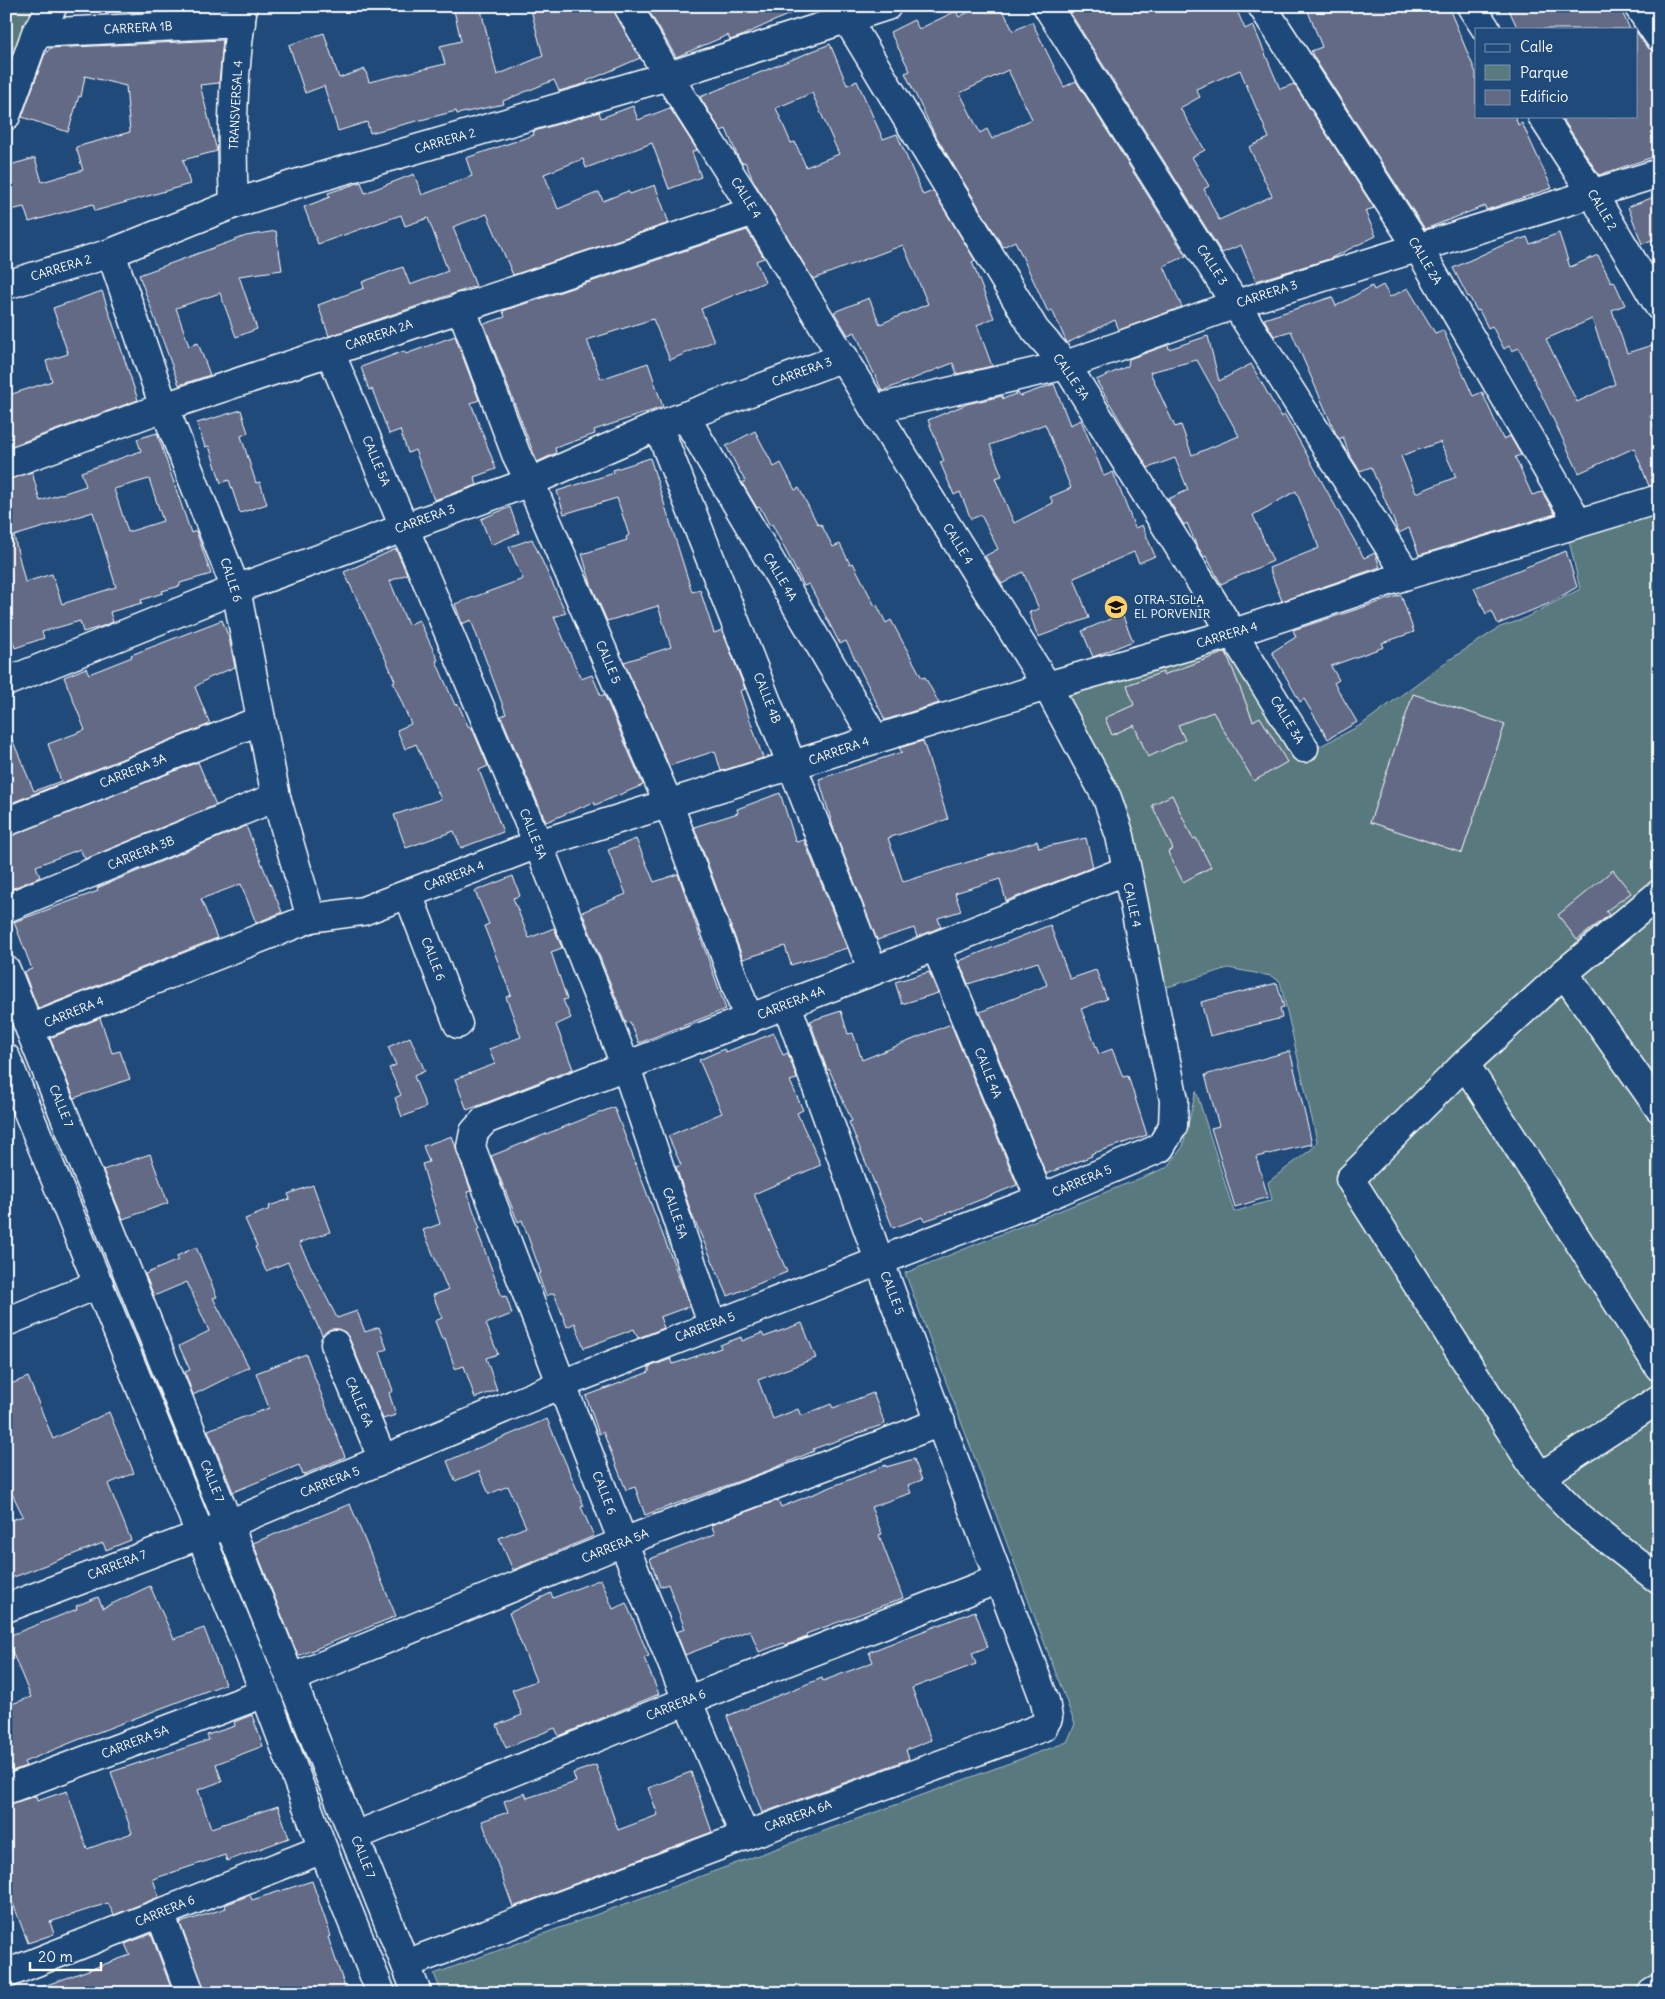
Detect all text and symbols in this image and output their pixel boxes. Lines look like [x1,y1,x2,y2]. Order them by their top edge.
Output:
street label: CARRERA 1B [103,18,173,37]
legend [1475,28,1638,118]
text: Calle [1520,37,1553,56]
street label: TRANSVERSAL 4 [226,60,245,150]
text: Parque [1520,63,1568,82]
text: Edificio [1520,87,1568,106]
street label: CARRERA 2 [413,125,477,156]
street label: CALLE 4 [728,174,765,221]
street label: CALLE 2 [1584,187,1621,233]
street label: CALLE 2A [1405,234,1446,288]
street label: CALLE 3 [1194,242,1231,288]
street label: CARRERA 2 [29,251,93,284]
street label: CARRERA 3 [1235,277,1299,310]
street label: CARRERA 2A [343,316,415,353]
street label: CALLE 3A [1050,351,1093,403]
street label: CARRERA 3 [770,354,834,389]
street label: CALLE 5A [359,433,394,488]
street label: CARRERA 3 [393,501,457,536]
street label: CALLE 4 [940,520,977,567]
street label: CALLE 4A [760,550,801,604]
street label: CALLE 6 [217,556,246,604]
place label: OTRA-SIGLA EL PORVENIR [1134,592,1211,621]
school or university icon: OTRA-SIGLA EL PORVENIR [1103,594,1129,620]
street label: CARRERA 4 [1195,618,1259,651]
street label: CALLE 5 [593,638,624,686]
street label: CALLE 4B [751,670,784,725]
street label: CALLE 3A [1267,693,1308,747]
street label: CARRERA 4 [807,733,871,768]
street label: CARRERA 3A [97,750,169,791]
street label: CALLE 5A [517,806,550,862]
street label: CARRERA 3B [105,832,177,873]
street label: CARRERA 4 [422,857,486,894]
street label: CALLE 4 [1120,881,1145,929]
street label: CALLE 6 [418,935,449,983]
street label: CARRERA 4A [755,983,827,1022]
street label: CARRERA 4 [42,993,106,1030]
street label: CALLE 4A [972,1045,1005,1101]
street label: CALLE 7 [46,1082,77,1129]
street label: CARRERA 5 [1050,1161,1114,1200]
street label: CALLE 5A [660,1185,691,1241]
street label: CALLE 5 [877,1269,908,1317]
street label: CARRERA 5 [673,1308,737,1345]
street label: CALLE 6A [342,1374,377,1429]
street label: CALLE 7 [197,1457,228,1504]
street label: CARRERA 5 [298,1463,362,1500]
street label: CALLE 6 [589,1469,620,1517]
street label: CARRERA 5A [579,1525,651,1566]
street label: CARRERA 7 [85,1546,149,1583]
street label: CARRERA 6 [644,1686,708,1723]
street label: CARRERA 5A [99,1722,171,1761]
street label: CARRERA 6A [762,1796,834,1835]
street label: CALLE 7 [348,1833,379,1880]
street label: CARRERA 6 [133,1892,197,1929]
scale bar [30,1939,101,1971]
text: 20 m [38,1947,73,1966]

